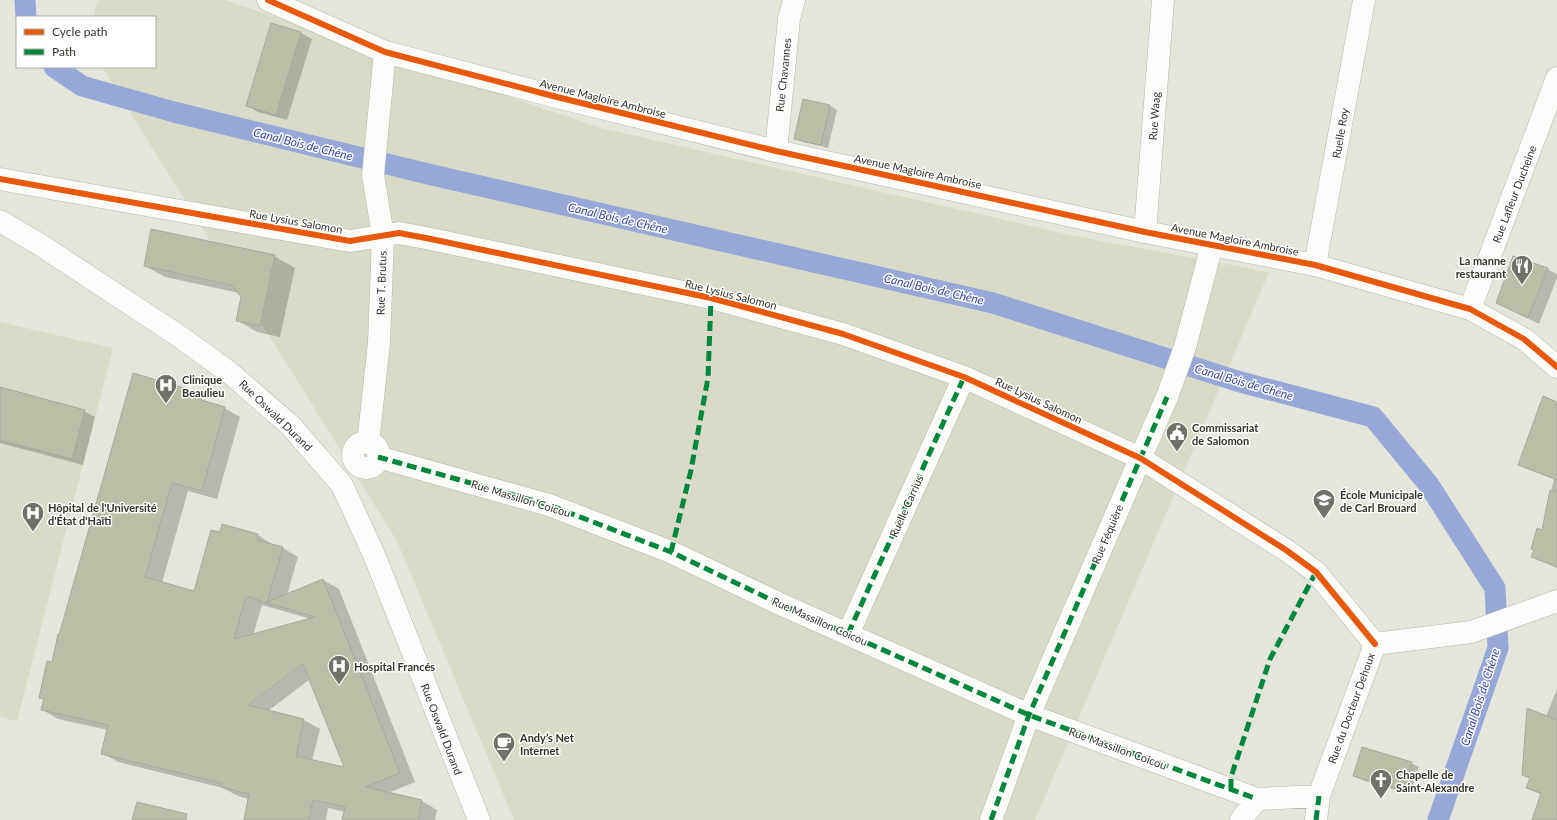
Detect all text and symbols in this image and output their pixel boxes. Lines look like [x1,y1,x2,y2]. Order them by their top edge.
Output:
legend [16,16,156,68]
text: Cycle path [52,24,107,39]
street label: Rue Chavannes [773,37,793,113]
text: Path [52,44,76,59]
street label: Avenue Magloire Ambroise [538,76,668,120]
street label: Rue Waag [1146,91,1162,141]
street label: Ruelle Roy [1329,107,1351,159]
water label: Canal Bois de Chêne [252,124,354,164]
street label: Rue Lafleur Ducheine [1489,143,1539,245]
street label: Avenue Magloire Ambroise [853,151,983,191]
water label: Canal Bois de Chêne [567,199,670,237]
street label: Rue Lysius Salomon [248,206,344,236]
street label: Avenue Magloire Ambroise [1170,220,1300,258]
street label: Rue T. Brutus [373,250,389,315]
restaurant icon: La manne restaurant [1509,253,1535,286]
place label: La manne restaurant [1456,254,1507,280]
water label: Canal Bois de Chêne [883,270,986,308]
street label: Rue Lysius Salomon [684,276,778,312]
water label: Canal Bois de Chêne [1193,361,1295,403]
hospital icon: Clinique Beaulieu [153,372,179,405]
place label: Clinique Beaulieu [182,373,224,399]
street label: Rue Lysius Salomon [994,374,1084,426]
street label: Rue Oswald Durand [237,377,315,453]
public building icon: Commissariat de Salomon [1164,420,1190,453]
place label: Commissariat de Salomon [1192,421,1259,447]
street label: Ruelle Carrius [886,473,926,539]
street label: Rue Massillon Coicou [470,477,572,519]
school or university icon: École Municipale de Carl Brouard [1311,487,1337,520]
place label: École Municipale de Carl Brouard [1340,488,1423,514]
hospital icon: Hôpital de l'Université d'État d'Haïti [20,500,46,533]
place label: Hôpital de l'Université d'État d'Haïti [48,501,157,527]
street label: Rue Féquière [1089,502,1125,566]
street label: Rue Massillon Coicou [770,594,870,648]
water label: Canal Bois de Chêne [1457,646,1503,748]
street label: Rue du Docteur Dehoux [1325,650,1377,765]
hospital icon: Hospital Francés [326,653,352,686]
place label: Hospital Francés [354,660,435,673]
street label: Rue Oswald Durand [419,682,465,776]
street label: Rue Massillon Coicou [1067,724,1169,772]
cafe icon: Andy’s Net Internet [491,730,517,763]
place label: Andy’s Net Internet [519,731,575,757]
church icon: Chapelle de Saint-Alexandre [1368,767,1394,800]
place label: Chapelle de Saint-Alexandre [1396,768,1475,794]

